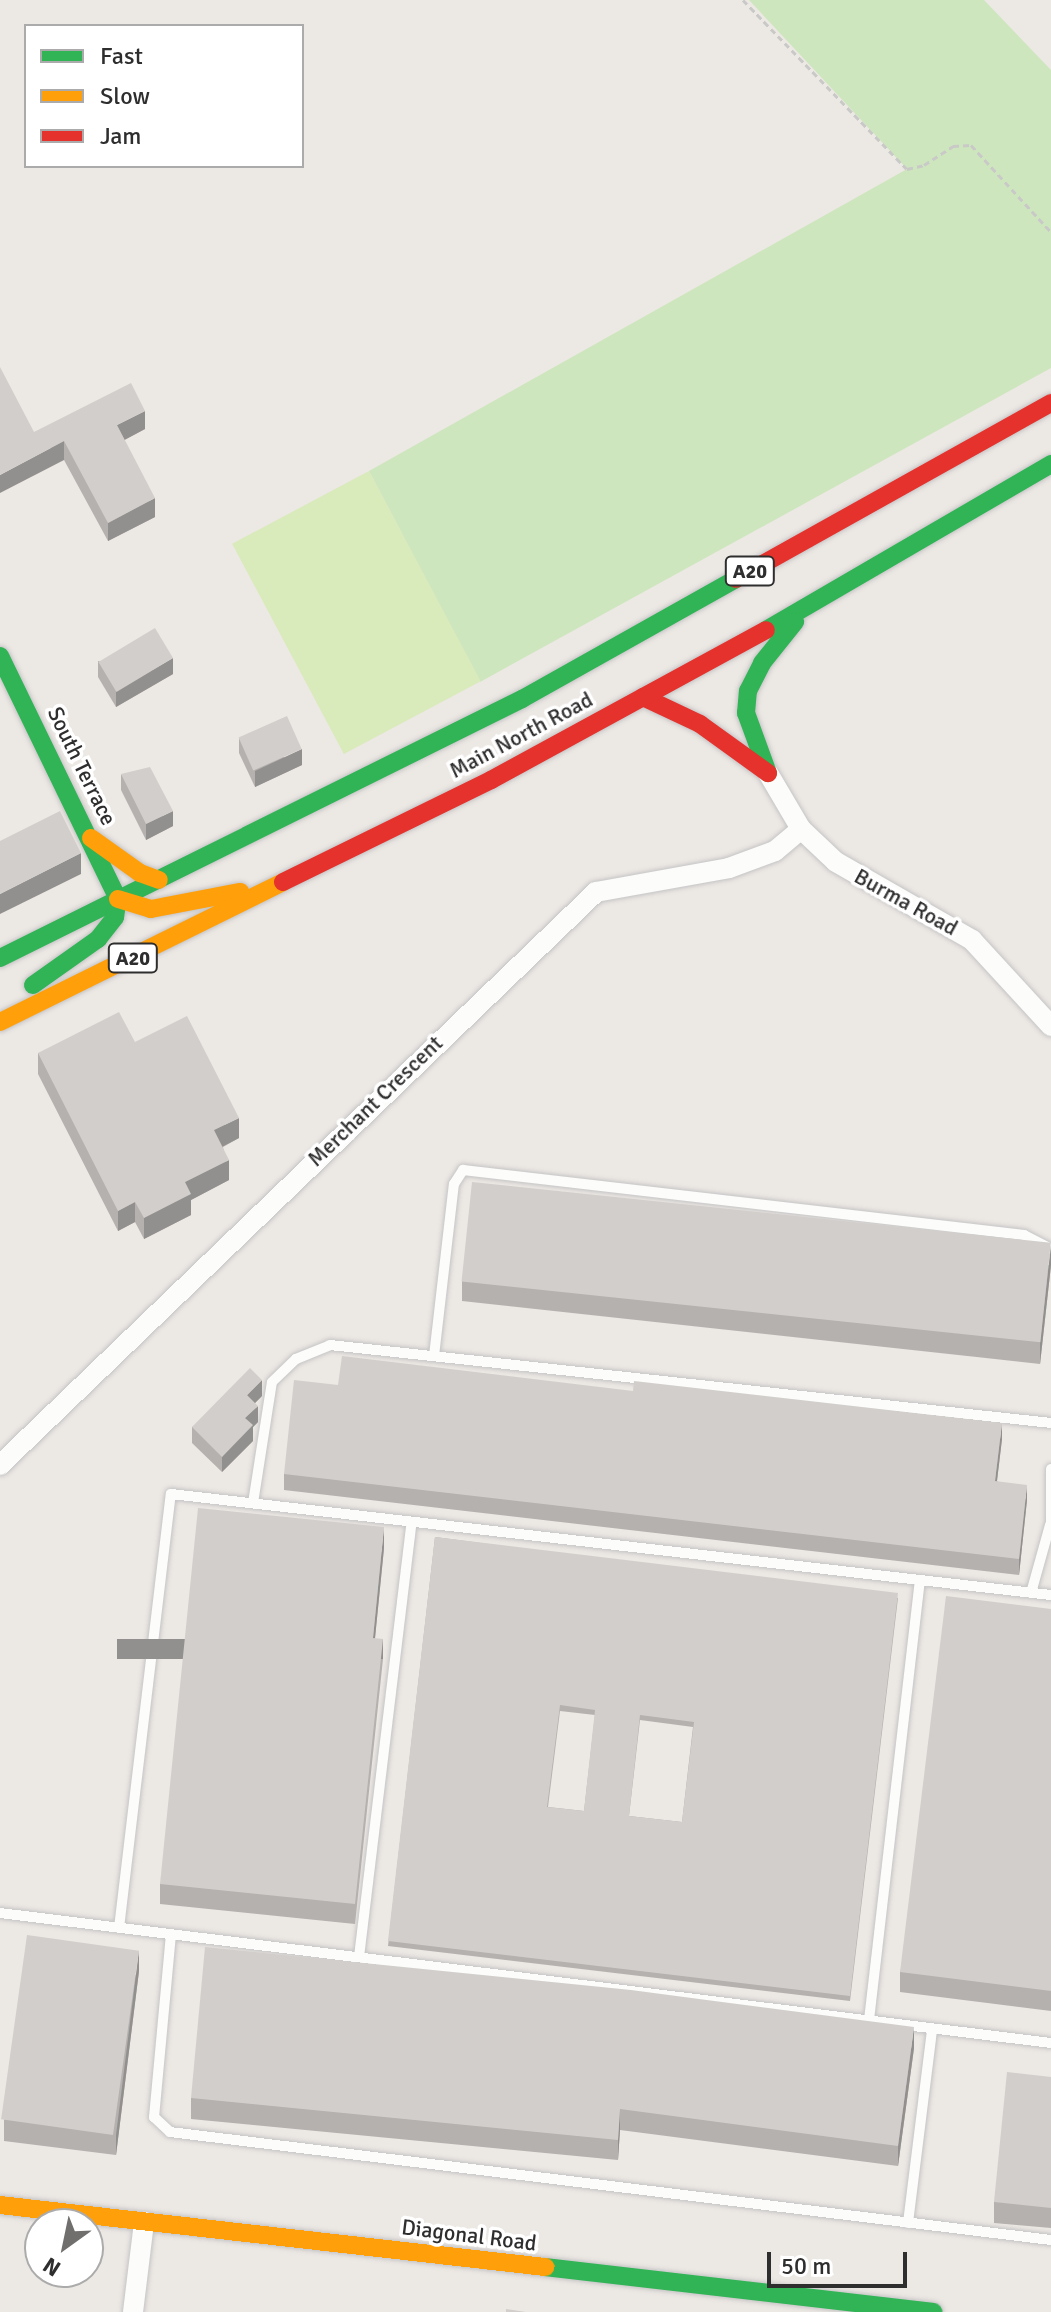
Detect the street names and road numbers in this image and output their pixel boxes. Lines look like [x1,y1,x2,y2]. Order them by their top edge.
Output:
road number: A20 [724,555,776,587]
street label: Main North Road [445,686,597,784]
street label: South Terrace [42,702,122,830]
street label: Burma Road [850,863,962,941]
road number: A20 [107,942,159,974]
street label: Merchant Crescent [302,1030,448,1172]
street label: Diagonal Road [400,2214,538,2256]

